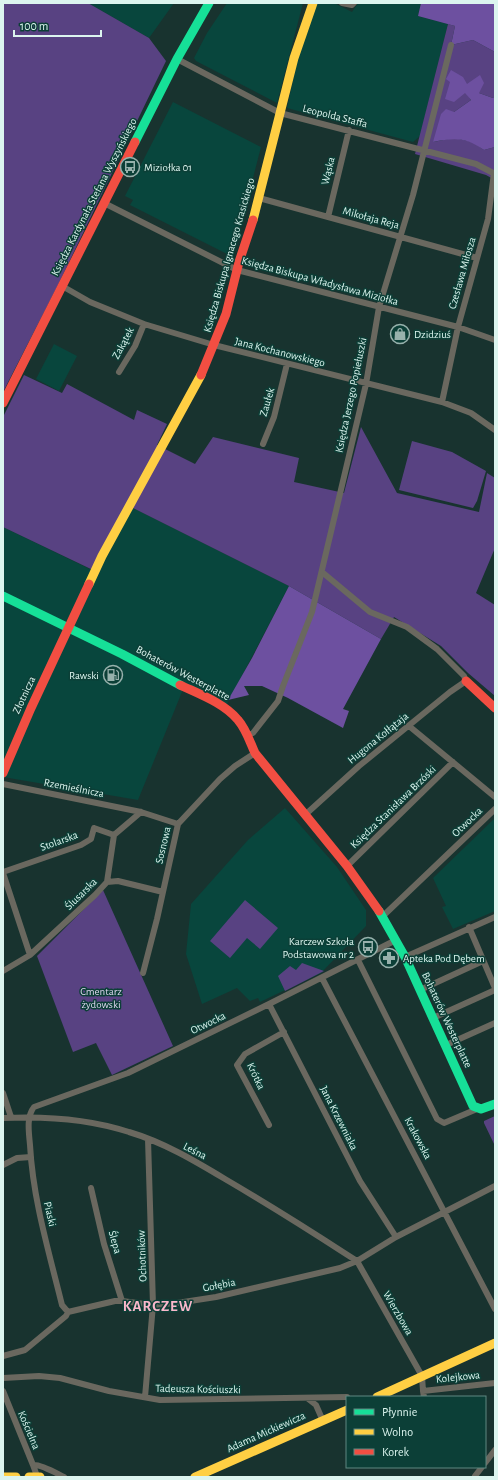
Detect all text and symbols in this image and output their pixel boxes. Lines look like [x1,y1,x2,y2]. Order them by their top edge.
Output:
scale bar [14,12,101,38]
text: 100 m [20,20,48,32]
street label: Leopolda Staffa [301,103,369,129]
street label: Księdza Kardynała Stefana Wyszyńskiego [49,116,139,278]
bus stop icon: Miziołka 01 [119,156,141,178]
street label: Wąska [319,156,337,186]
place label: Miziołka 01 [144,162,192,173]
street label: Księdza Biskupa Ignacego Krasickiego [202,177,256,333]
street label: Mikołaja Reja [342,205,400,231]
street label: Czesława Miłosza [446,236,478,310]
street label: Księdza Biskupa Władysława Miziołka [241,255,399,307]
shop icon: Dzidziuś [389,323,411,345]
street label: Zakątek [110,325,136,361]
place label: Dzidziuś [414,329,451,340]
street label: Jana Kochanowskiego [234,335,326,369]
street label: Księdza Jerzego Popiełuszki [333,336,369,454]
street label: Zaułek [258,386,276,418]
street label: Bohaterów Westerplatte [134,644,232,702]
fuel station icon: Rawski [102,664,124,686]
place label: Rawski [69,670,99,681]
street label: Złotnicza [11,675,37,715]
street label: Hugona Kołłątaja [345,710,411,766]
street label: Księdza Stanisława Brzóski [348,764,438,850]
street label: Rzemieślnicza [43,777,105,799]
street label: Otwocka [450,805,484,839]
street label: Sosnowa [153,825,173,865]
street label: Stolarska [39,829,79,853]
street label: Ślusarska [62,875,99,912]
place label: Karczew Szkoła Podstawowa nr 2 [283,936,354,960]
bus stop icon: Karczew Szkoła Podstawowa nr 2 [357,936,379,958]
pharmacy icon: Apteka Pod Dębem [378,947,400,969]
place label: Apteka Pod Dębem [403,953,485,964]
street label: Bohaterów Westerplatte [420,970,474,1070]
park label: Cmentarz żydowski [80,986,122,1010]
street label: Otwocka [189,1010,227,1036]
street label: Krótka [245,1061,267,1091]
street label: Jana Krzewniaka [318,1084,360,1152]
street label: Krakowska [402,1115,434,1161]
street label: Leśna [182,1141,208,1161]
street label: Piaski [42,1200,58,1228]
street label: Ślepa [106,1229,124,1255]
street label: Ochotników [136,1229,148,1282]
street label: Gołębia [202,1276,236,1294]
street label: Wierzbowa [381,1289,415,1337]
district label: KARCZEW [123,1299,193,1314]
street label: Kolejkowa [435,1369,481,1385]
street label: Tadeusza Kościuszki [155,1383,241,1395]
legend [346,1396,486,1468]
text: Płynnie [382,1406,417,1419]
street label: Kościelna [16,1409,42,1451]
street label: Adama Mickiewicza [225,1410,307,1454]
text: Wolno [382,1426,413,1438]
text: Korek [382,1446,409,1458]

